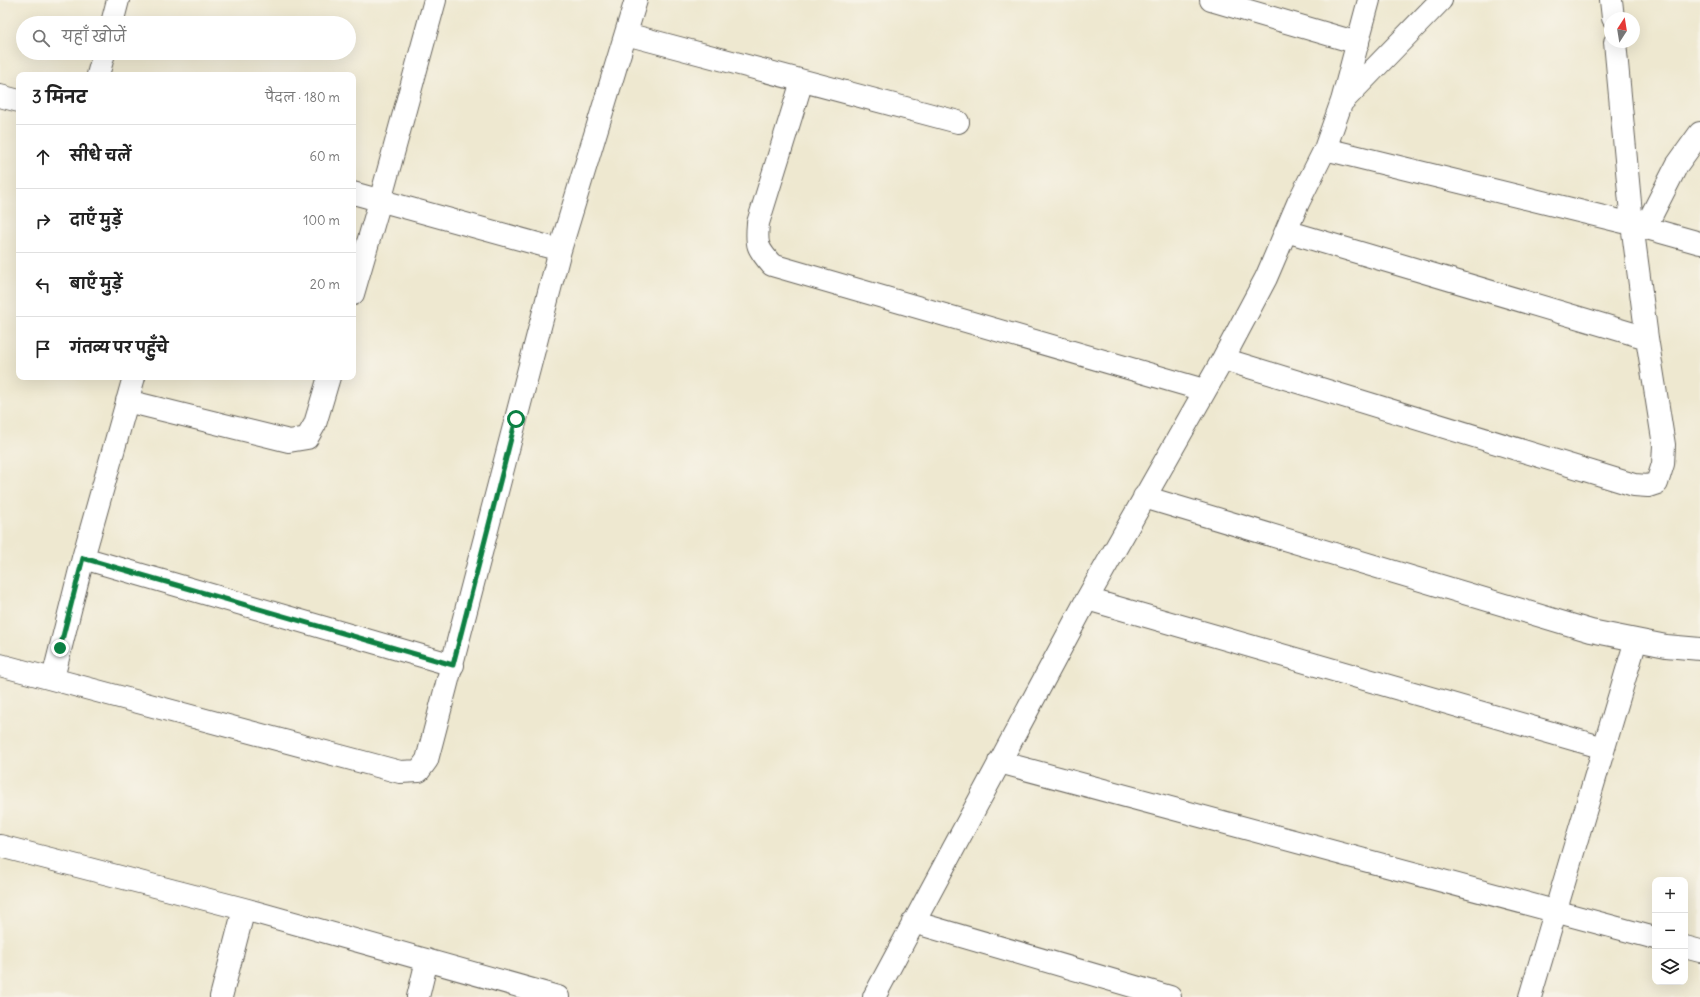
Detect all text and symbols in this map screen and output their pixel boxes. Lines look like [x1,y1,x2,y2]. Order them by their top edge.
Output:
north arrow [1604,12,1640,48]
search box [16,16,356,60]
icon: search [30,27,52,49]
text: यहाँ खोजें [62,27,126,46]
text: 3 मिनट [32,86,87,108]
text: पैदल · 180 m [265,89,340,106]
icon: ahead [32,146,54,168]
text: सीधे चलें [70,146,131,165]
text: 60 m [309,148,340,165]
icon: right [32,210,54,232]
text: दाएँ मुड़ें [70,210,122,229]
text: 100 m [303,212,340,229]
icon: left [32,274,54,296]
text: बाएँ मुड़ें [70,274,122,293]
text: 20 m [310,276,340,293]
icon: arrive [32,338,54,360]
text: गंतव्य पर पहुँचे [70,338,168,357]
route start [507,410,525,428]
route end [51,639,69,657]
map controls [1652,877,1688,985]
button: + [1652,877,1688,913]
button: − [1652,913,1688,949]
button: layers [1652,949,1688,985]

